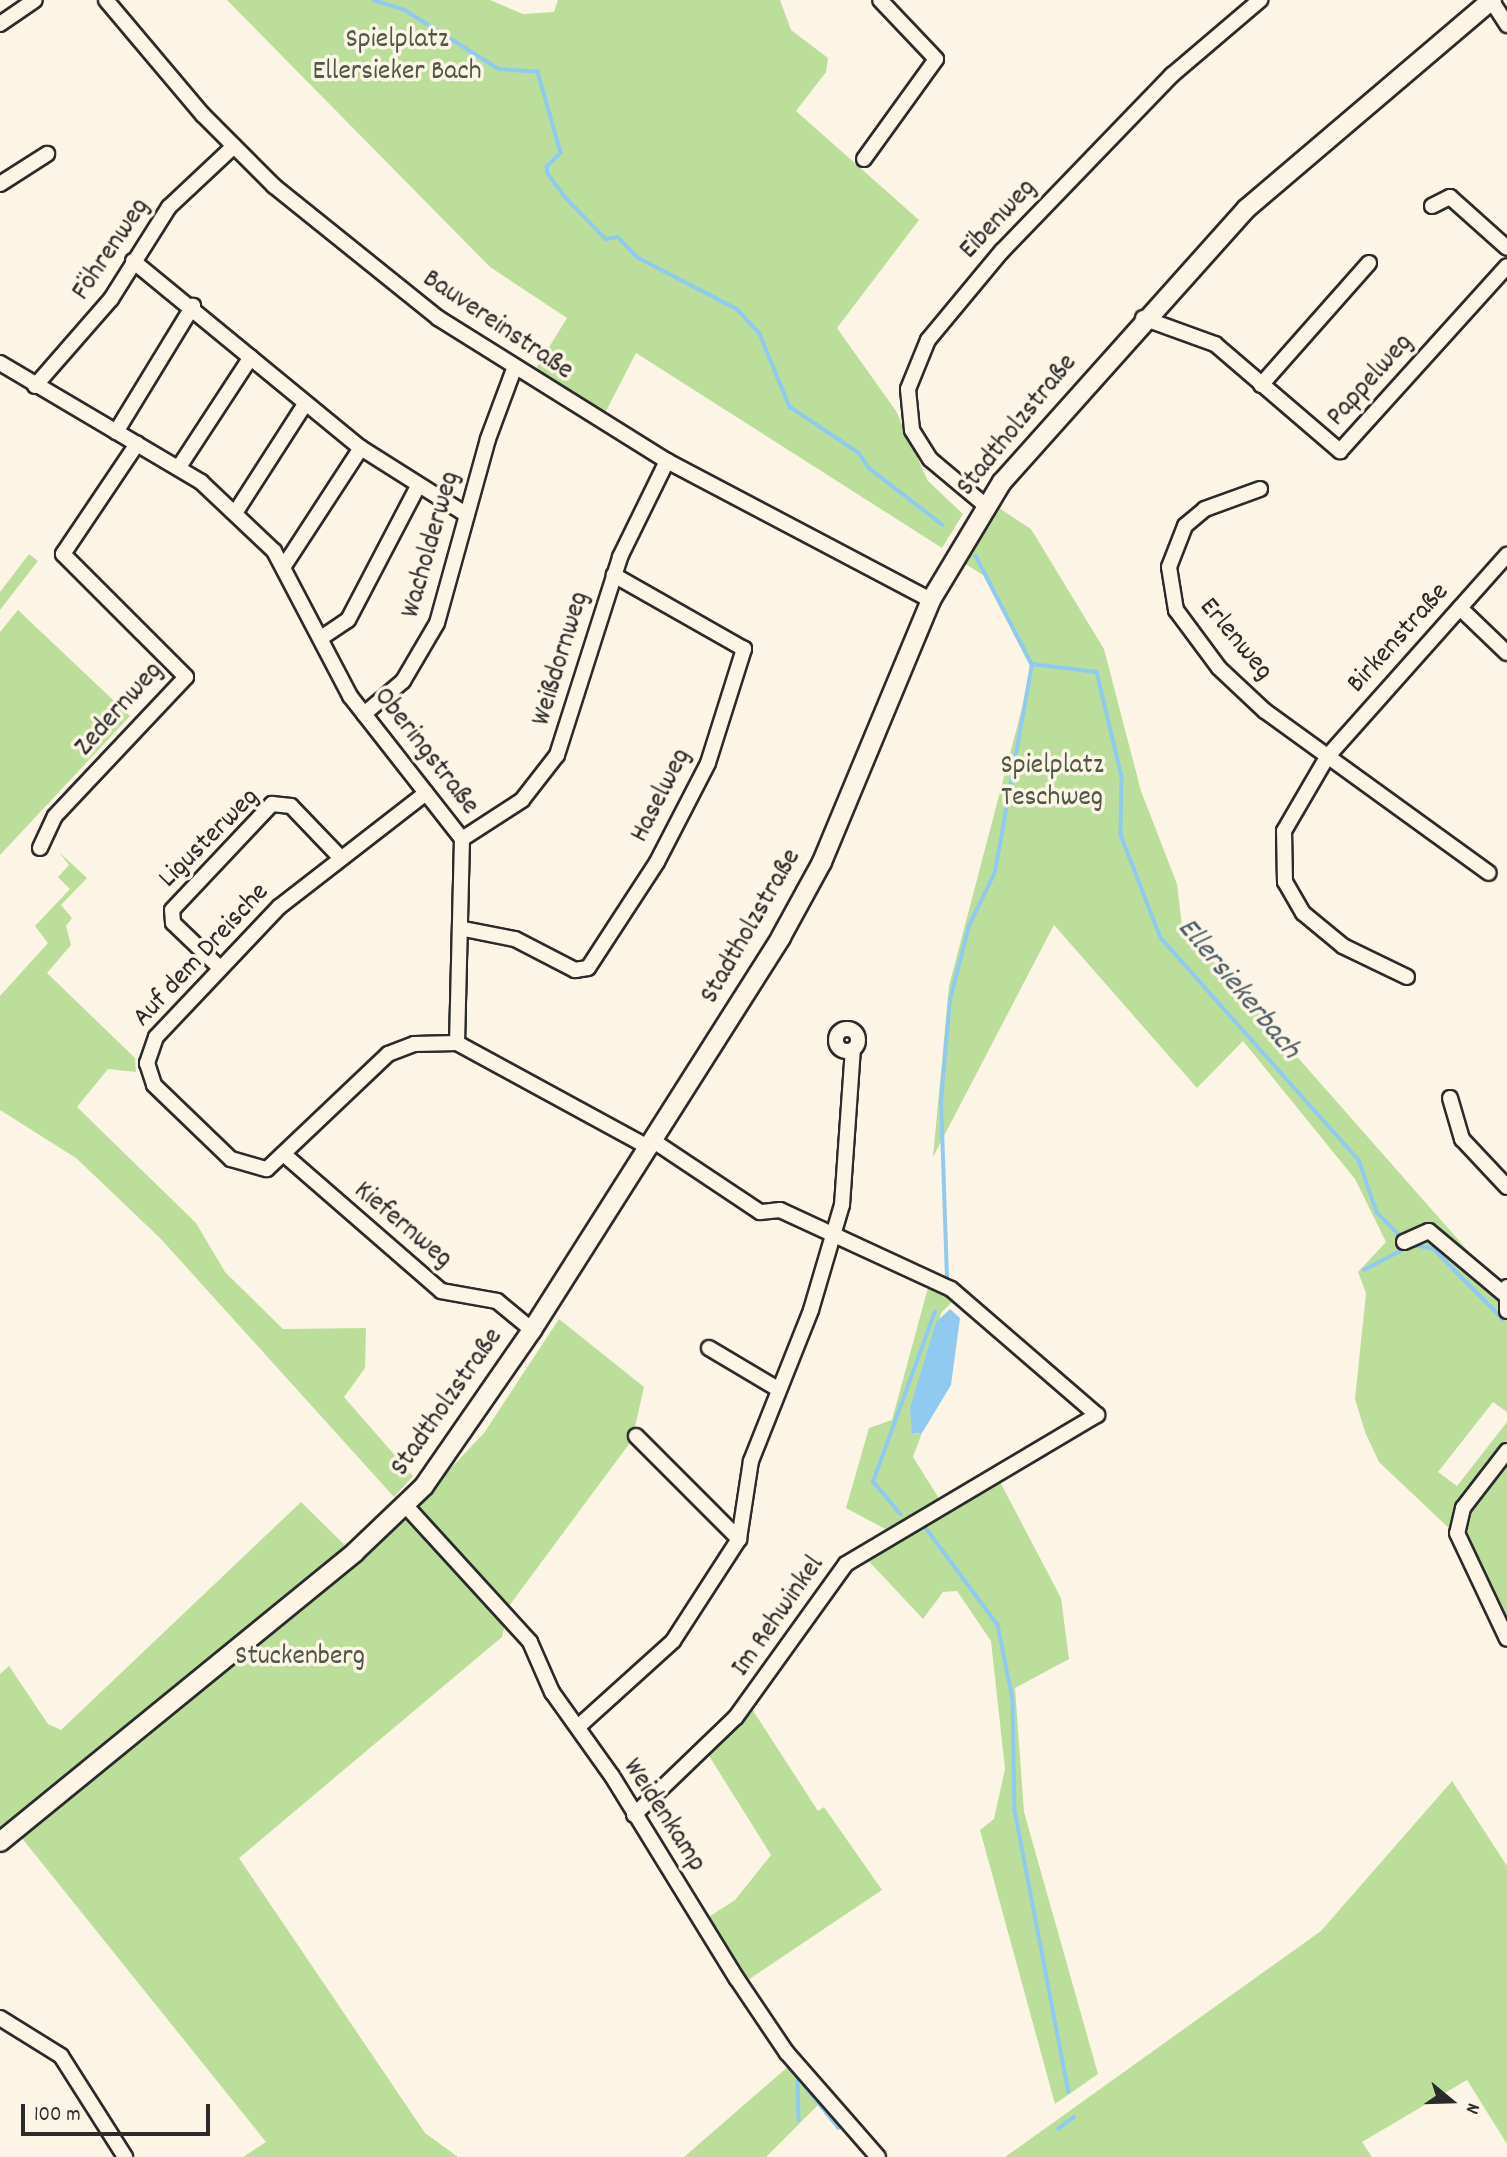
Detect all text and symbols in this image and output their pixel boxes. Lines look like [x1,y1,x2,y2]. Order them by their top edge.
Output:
park label: Spielplatz Ellersieker Bach [312,24,482,90]
street label: Eibenweg [953,173,1045,267]
street label: Föhrenweg [66,193,158,307]
street label: Bauvereinstraße [415,263,579,389]
street label: Pappelweg [1321,328,1421,434]
street label: Stadtholzstraße [950,348,1086,504]
street label: Wacholderweg [395,468,469,622]
street label: Birkenstraße [1341,577,1457,701]
street label: Weißdornweg [526,588,598,730]
street label: Erlenweg [1191,592,1279,688]
street label: Zedernweg [69,656,171,764]
street label: Oberingstraße [365,682,485,822]
street label: Haselweg [624,743,700,849]
park label: Spielplatz Teschweg [1000,750,1104,816]
street label: Ligusterweg [153,782,267,896]
street label: Stadtholzstraße [694,844,810,1010]
street label: Auf dem Dreische [127,877,277,1035]
water label: Ellersiekerbach [1168,912,1306,1068]
street label: Kiefernweg [346,1175,458,1277]
street label: Stadtholzstraße [385,1322,511,1484]
street label: Im Rehwinkel [725,1550,833,1684]
park label: Stuckenberg [235,1641,365,1675]
street label: Weidenkamp [614,1753,712,1879]
north arrow [1416,2066,1486,2136]
scale bar [24,2090,214,2134]
text: N [1457,2099,1486,2117]
text: 100 m [34,2101,81,2131]

